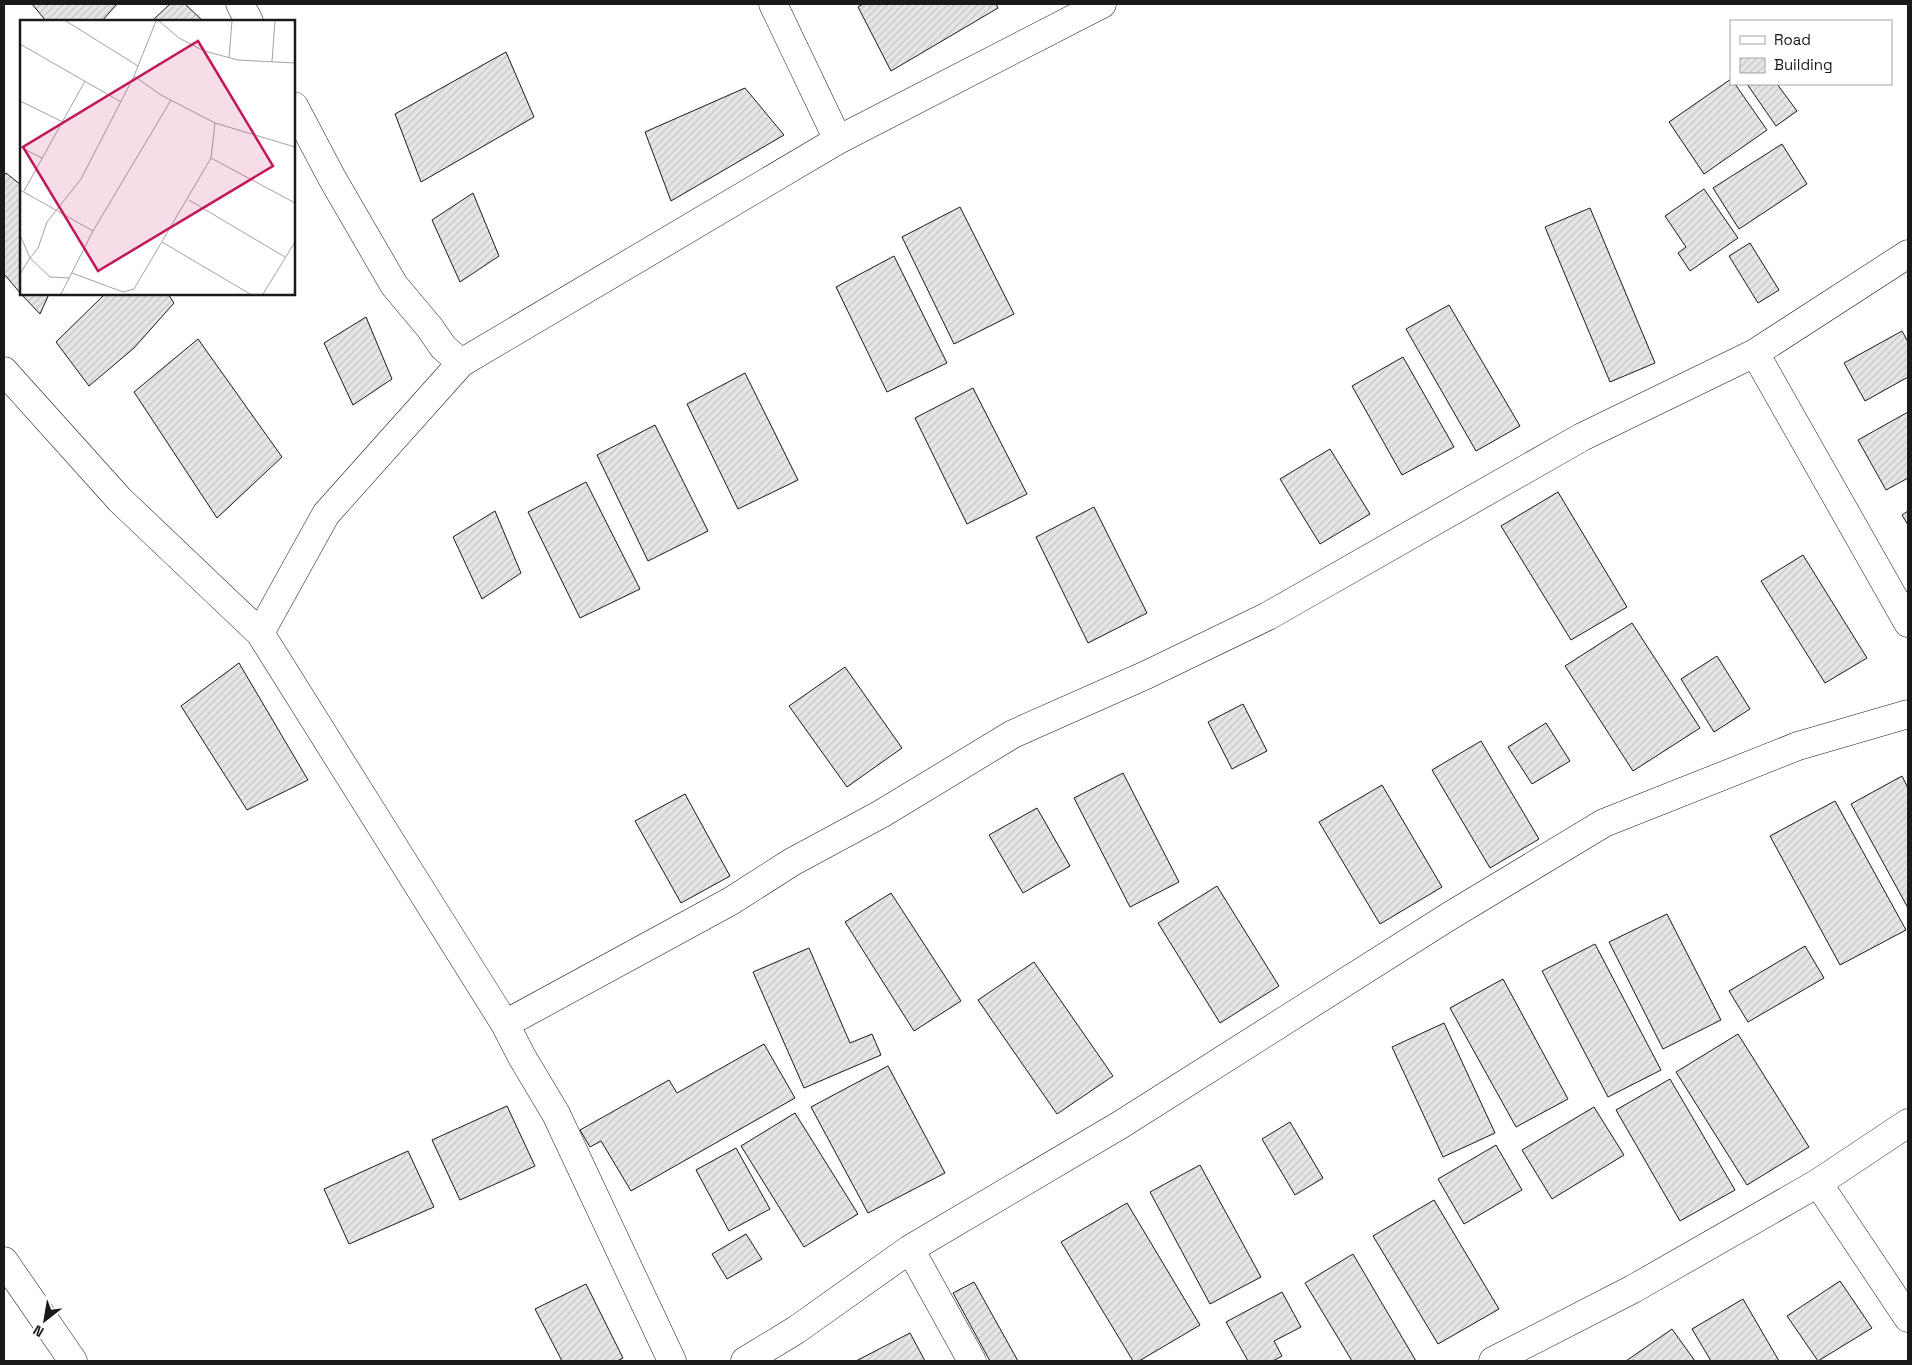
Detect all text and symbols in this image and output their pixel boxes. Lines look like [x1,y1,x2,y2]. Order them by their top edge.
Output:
inset map [20,20,295,295]
legend [1730,20,1892,85]
text: Road [1774,30,1811,49]
text: Building [1774,55,1833,74]
north arrow [20,1295,70,1345]
text: N [30,1321,47,1341]

